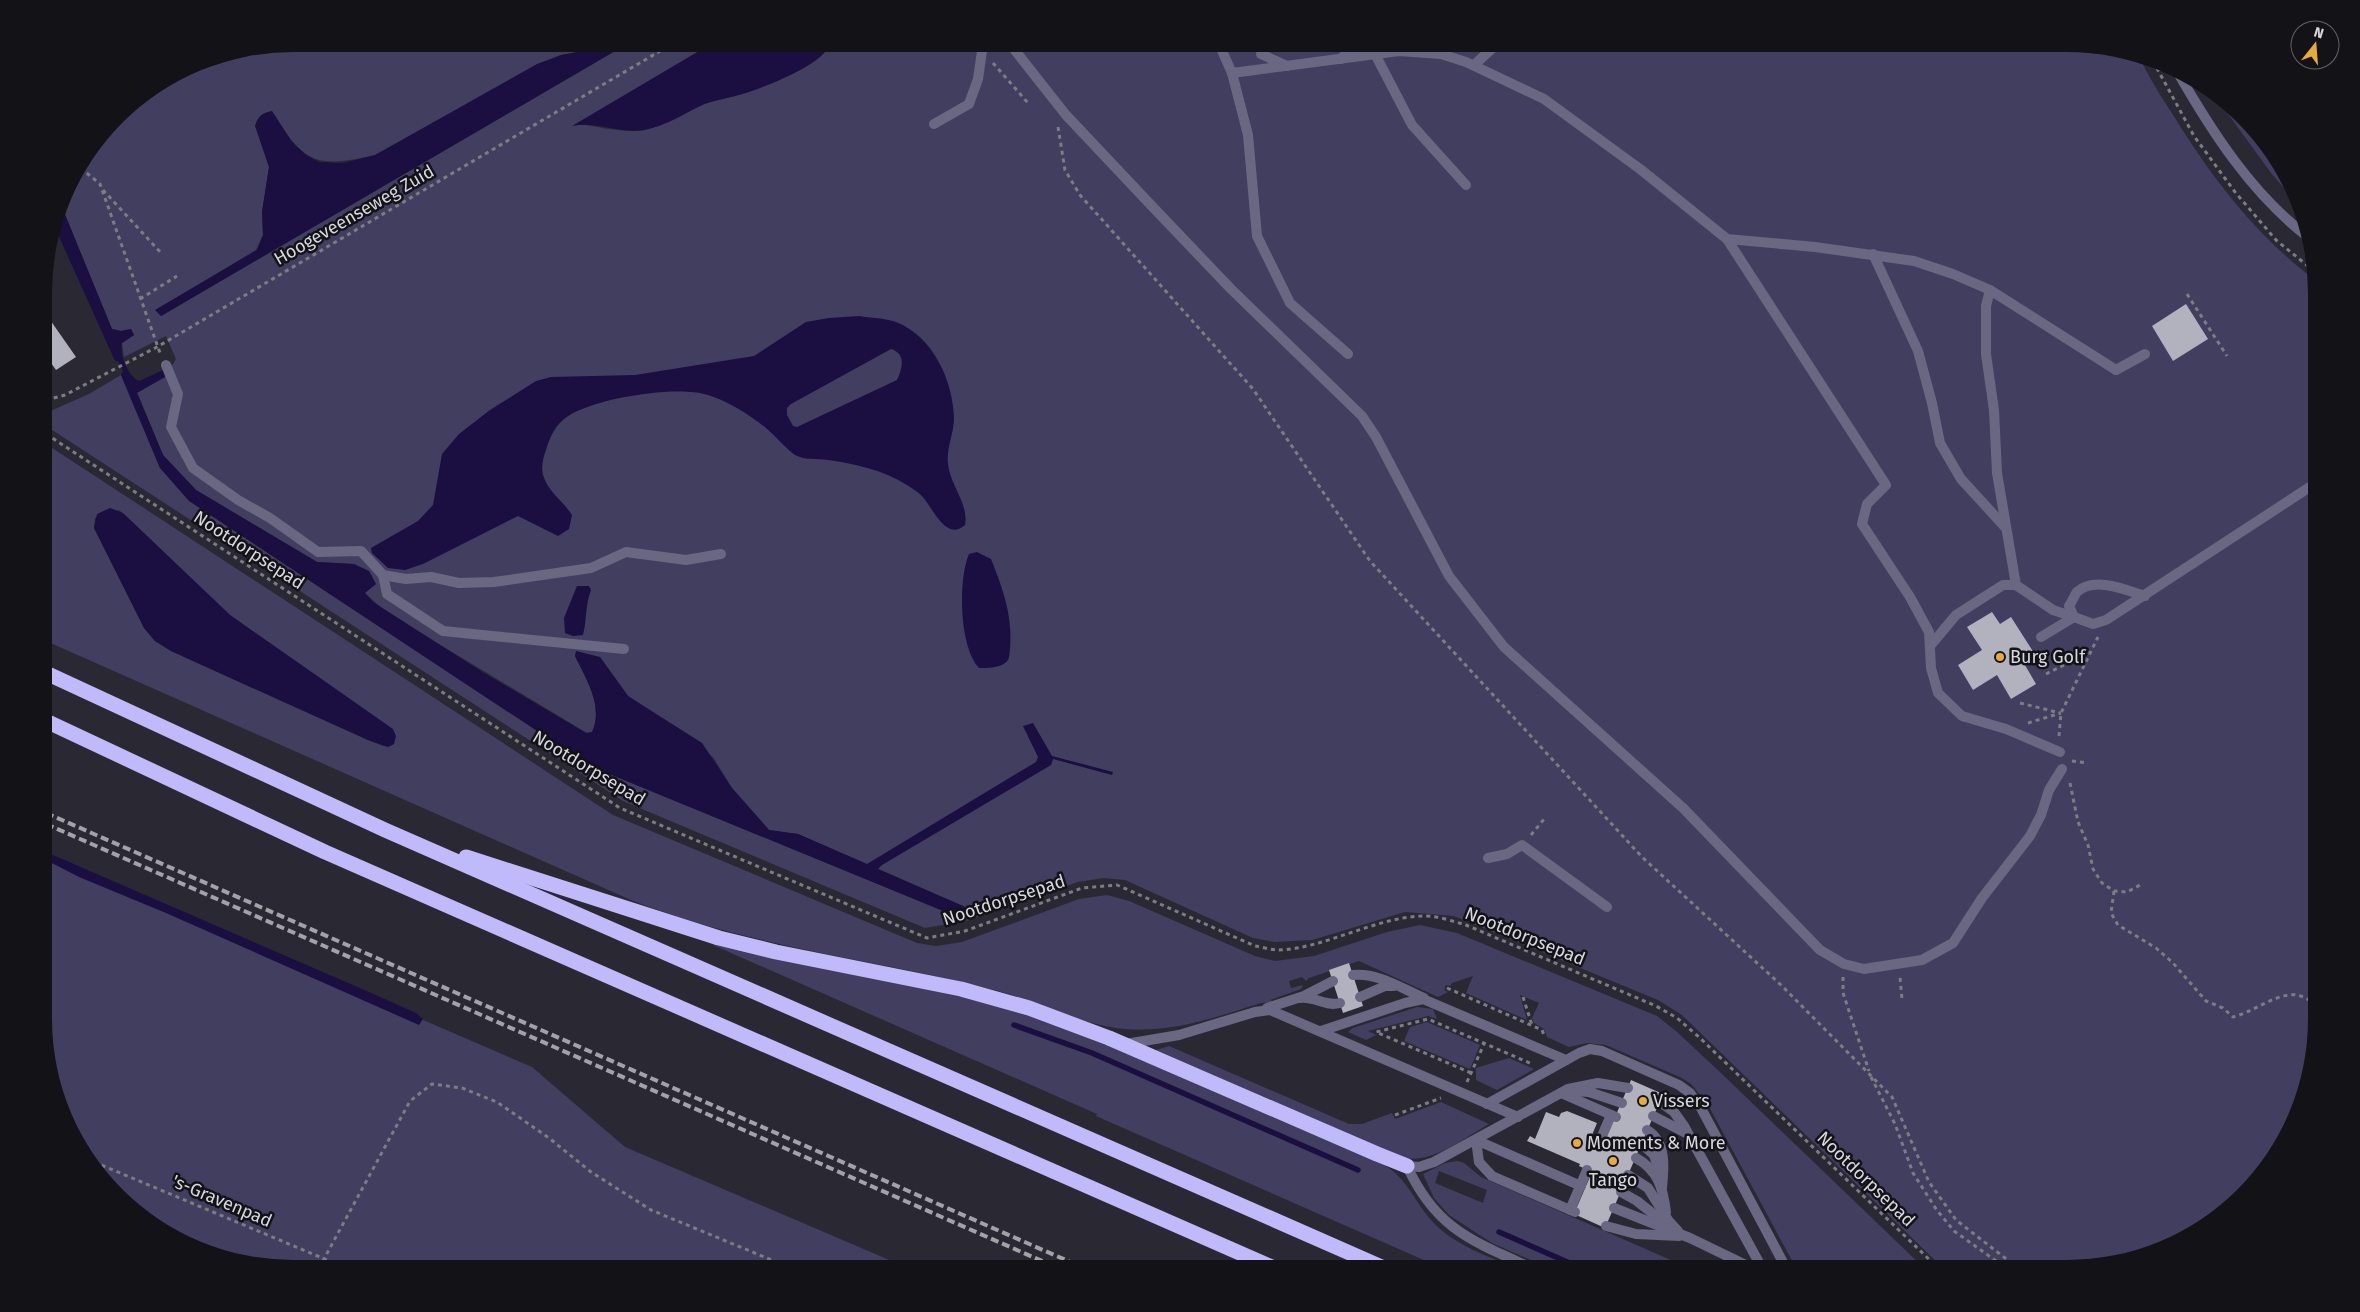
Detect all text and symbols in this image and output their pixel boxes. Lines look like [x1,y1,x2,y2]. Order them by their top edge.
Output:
north arrow [2290,20,2340,70]
text: N [2312,24,2326,43]
street label: Hoogeveenseweg Zuid [270,160,438,270]
street label: Nootdorpsepad [189,506,309,594]
place label: Burg Golf [2010,646,2087,668]
marker: Burg Golf [1994,651,2006,663]
street label: Nootdorpsepad [529,726,649,810]
street label: Nootdorpsepad [940,870,1068,930]
street label: Nootdorpsepad [1462,902,1588,970]
place label: Vissers [1653,1090,1710,1112]
marker: Vissers [1637,1095,1649,1107]
street label: Nootdorpsepad [1812,1127,1920,1231]
place label: Moments & More [1587,1132,1726,1154]
marker: Moments & More [1571,1137,1583,1149]
marker: Tango [1607,1155,1619,1167]
place label: Tango [1589,1169,1637,1191]
street label: 's-Gravenpad [169,1170,275,1232]

